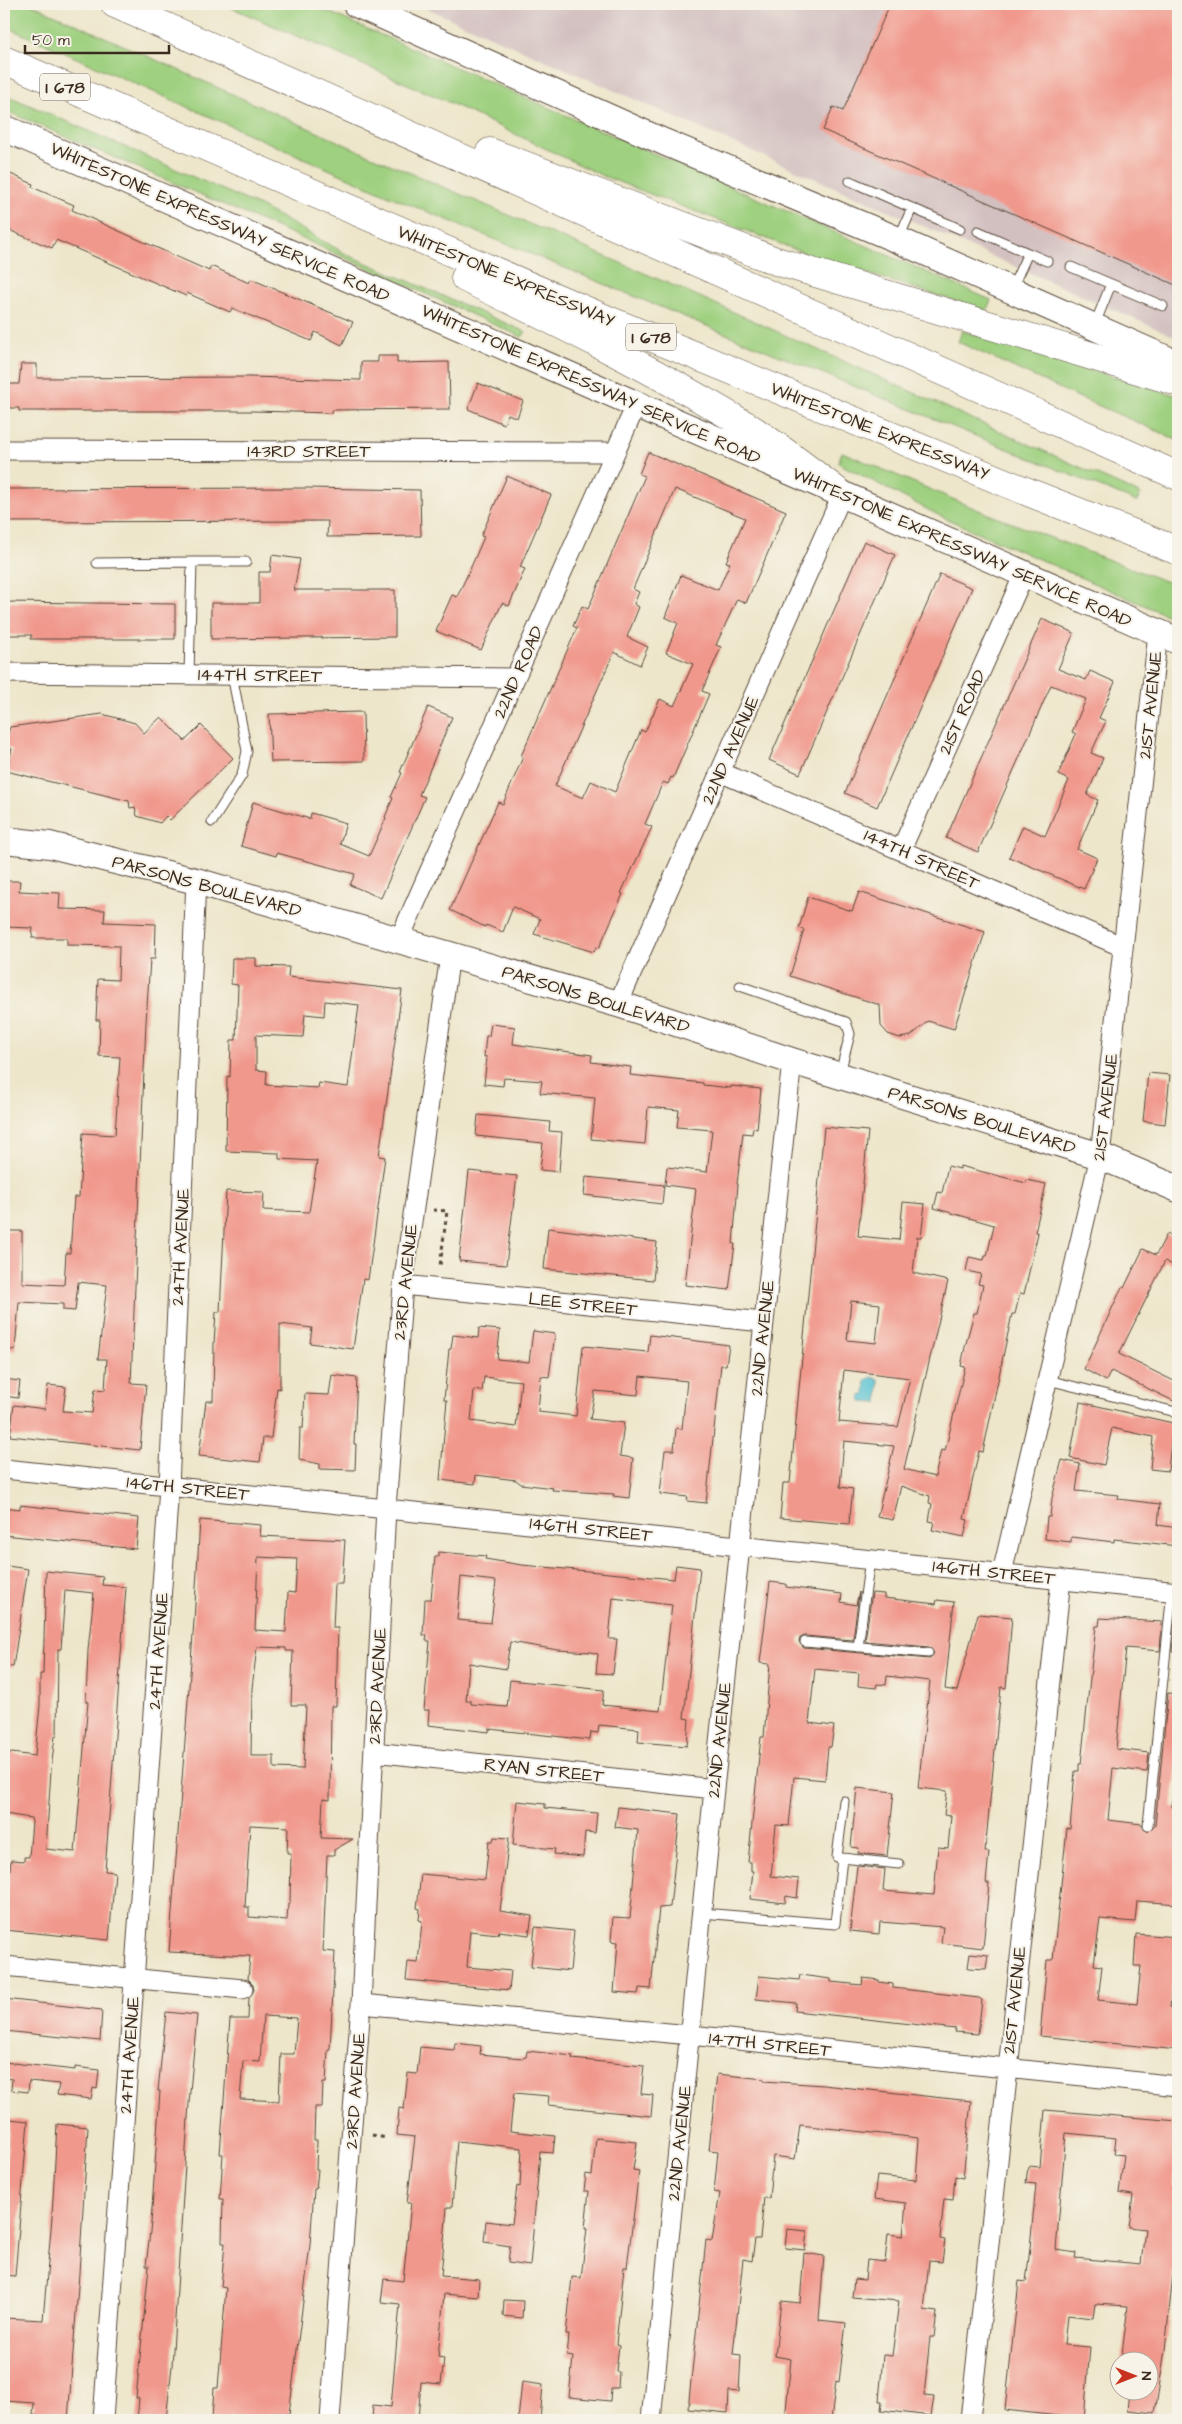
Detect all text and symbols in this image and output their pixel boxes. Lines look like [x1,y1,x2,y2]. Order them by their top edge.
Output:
scale bar [25,22,169,54]
text: 50 m [32,30,70,51]
road number: I 678 [40,74,90,100]
street label: WHITESTONE EXPRESSWAY SERVICE ROAD [46,136,394,309]
street label: WHITESTONE EXPRESSWAY [393,219,619,334]
street label: WHITESTONE EXPRESSWAY SERVICE ROAD [417,298,765,471]
road number: I 678 [626,324,676,351]
street label: WHITESTONE EXPRESSWAY [767,376,993,487]
street label: 143RD STREET [247,439,372,464]
street label: WHITESTONE EXPRESSWAY SERVICE ROAD [788,461,1136,634]
street label: 22ND ROAD [487,622,550,722]
street label: 21ST AVENUE [1132,650,1169,760]
street label: 144TH STREET [198,662,323,689]
street label: 21ST ROAD [933,665,992,759]
street label: 22ND AVENUE [695,692,766,808]
street label: 144TH STREET [860,823,984,896]
street label: PARSONS BOULEVARD [109,849,305,924]
street label: PARSONS BOULEVARD [499,959,693,1040]
street label: 21ST AVENUE [1087,1052,1125,1162]
street label: PARSONS BOULEVARD [885,1080,1079,1161]
street label: 24TH AVENUE [165,1187,196,1306]
street label: 23RD AVENUE [387,1222,424,1341]
street label: 22ND AVENUE [744,1279,781,1397]
street label: LEE STREET [527,1286,639,1323]
street label: 146TH STREET [125,1470,251,1507]
street label: 146TH STREET [528,1511,654,1548]
street label: 146TH STREET [931,1554,1057,1591]
street label: 24TH AVENUE [142,1591,175,1710]
street label: 23RD AVENUE [362,1627,393,1745]
street label: 22ND AVENUE [701,1681,738,1799]
street label: RYAN STREET [483,1752,606,1789]
street label: 21ST AVENUE [996,1945,1033,2055]
street label: 24TH AVENUE [113,1995,146,2114]
street label: 147TH STREET [707,2026,833,2063]
street label: 23RD AVENUE [339,2032,372,2150]
street label: 22ND AVENUE [661,2084,698,2202]
north arrow [1110,2352,1160,2402]
text: N [1136,2372,1156,2381]

